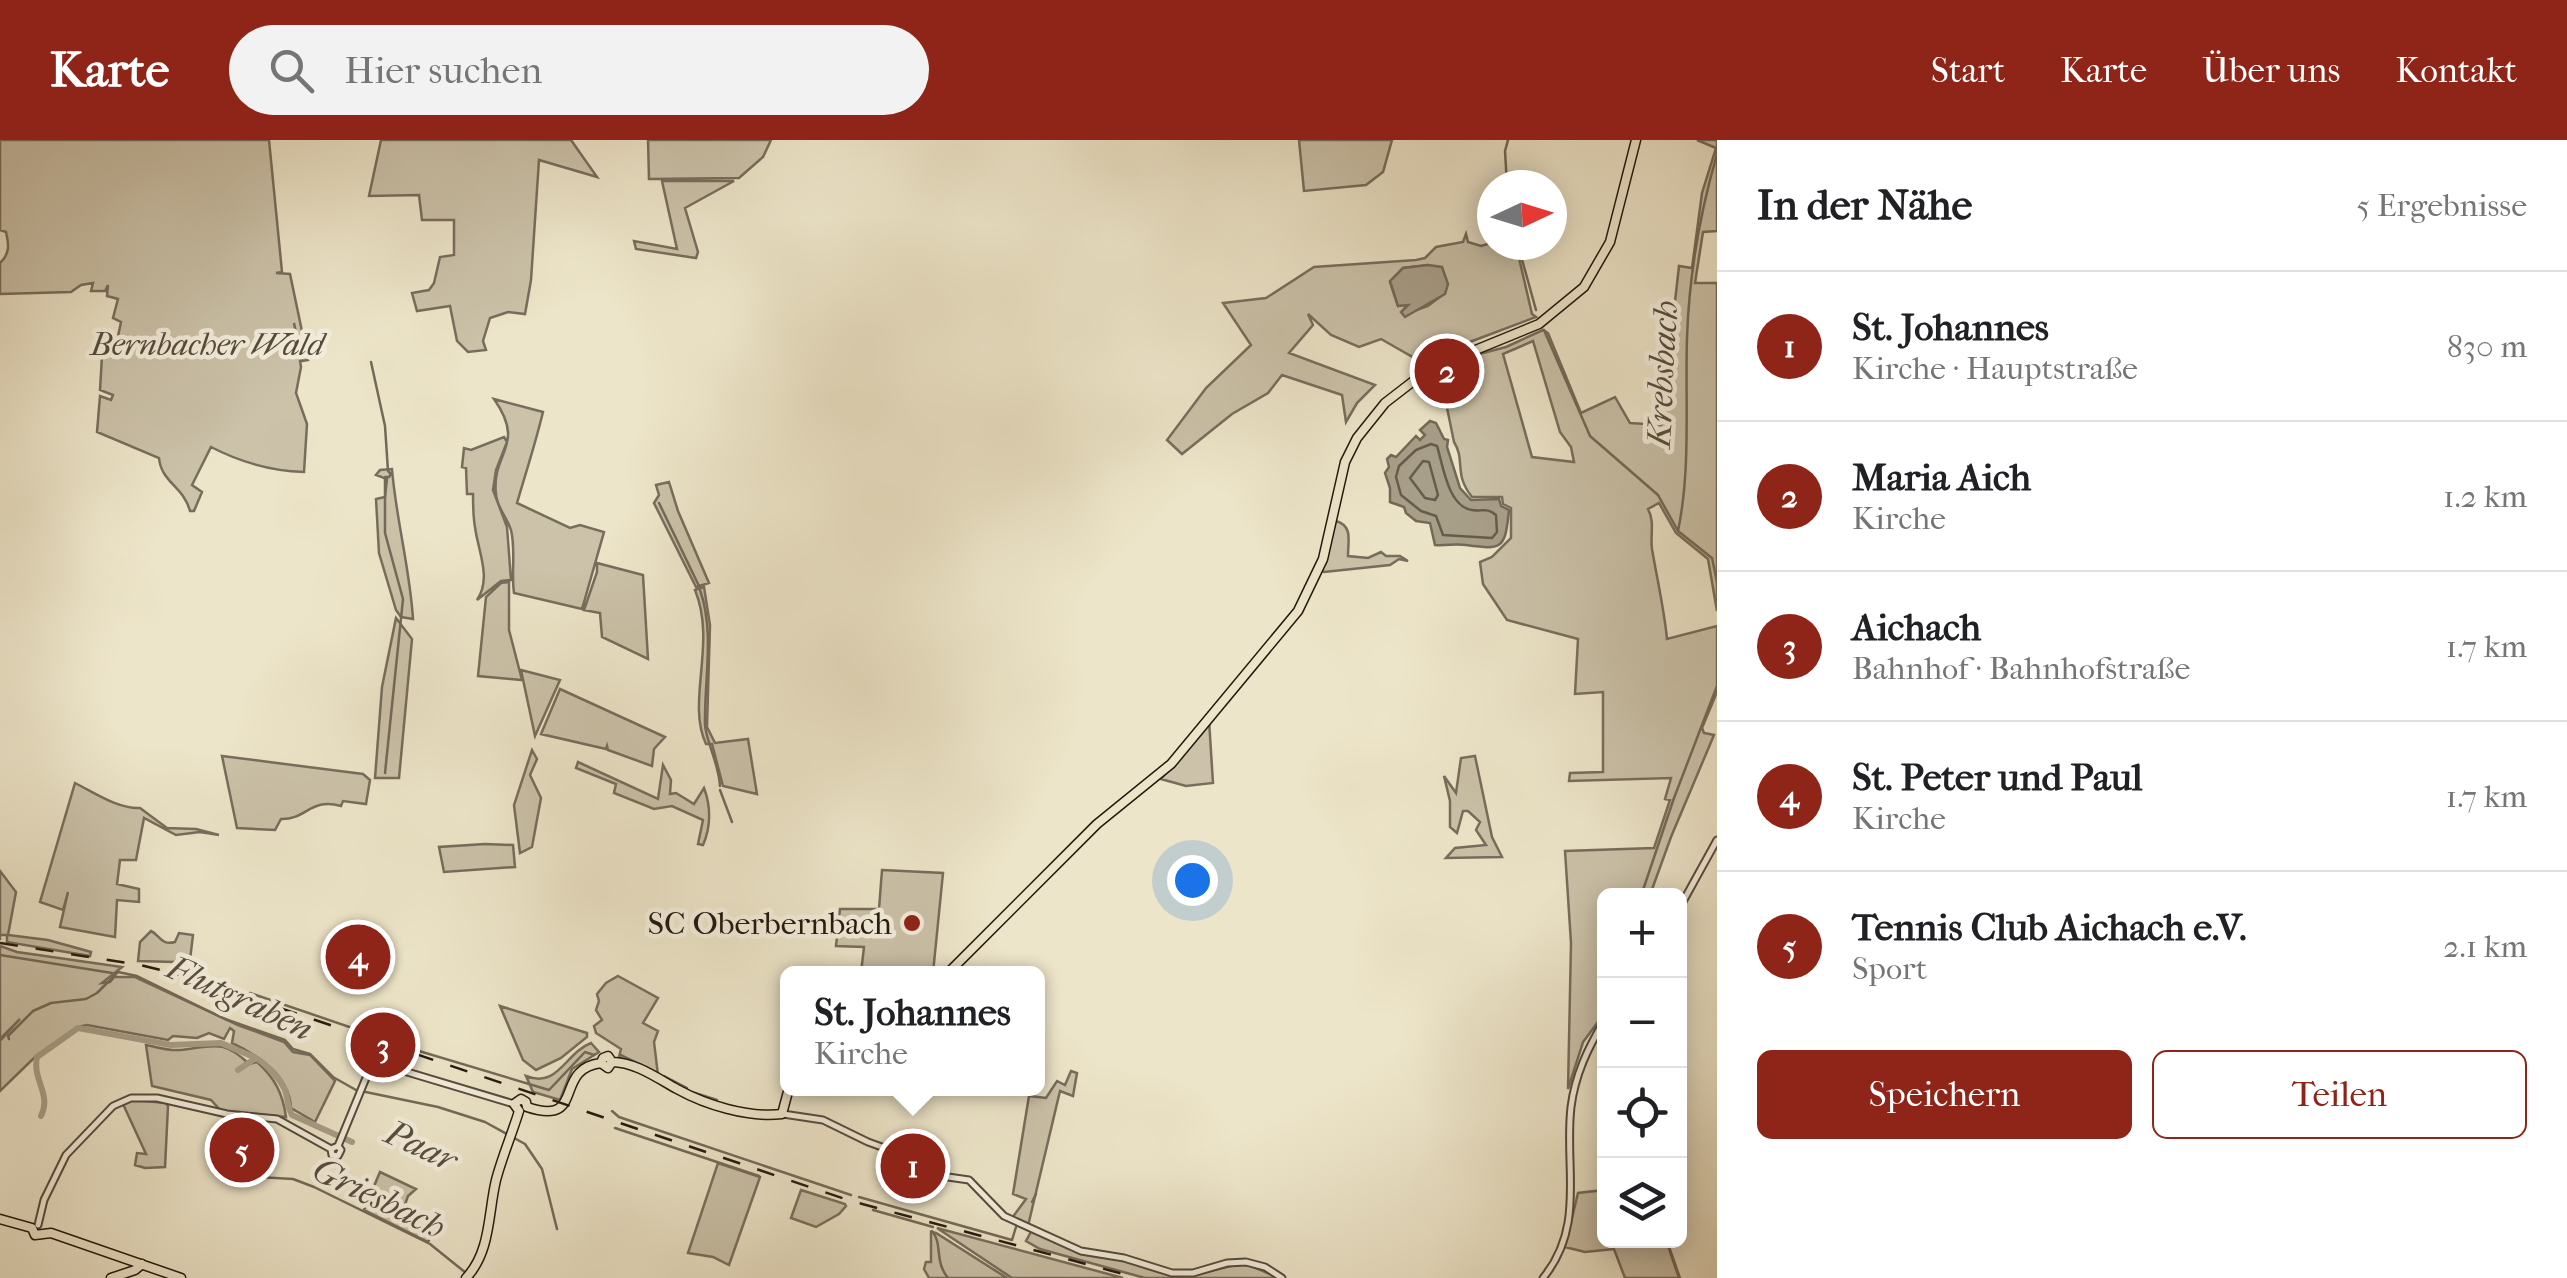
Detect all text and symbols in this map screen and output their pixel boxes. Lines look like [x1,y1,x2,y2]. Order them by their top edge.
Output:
search box [229,25,929,115]
text: Karte [50,42,169,98]
icon: search [264,43,319,98]
text: Hier suchen [344,48,542,93]
text: Start [1931,50,2005,91]
text: Karte [2060,50,2147,91]
text: Über uns [2202,50,2340,91]
text: Kontakt [2395,50,2517,91]
north arrow [1477,170,1567,260]
text: In der Nähe [1757,181,1972,230]
text: 5 Ergebnisse [2356,187,2527,224]
water label: Krebsbach [1638,300,1686,451]
text: St. Johannes [1852,305,2049,350]
park label: Bernbacher Wald [88,326,327,363]
text: 1 [1784,328,1795,365]
text: 830 m [2447,328,2527,365]
pin: 2 [1414,334,1480,408]
text: Kirche · Hauptstraße [1852,350,2138,387]
text: Maria Aich [1852,455,2031,500]
text: 2 [1781,478,1798,515]
text: 1.2 km [2443,478,2527,515]
text: Kirche [1852,500,1946,537]
text: Aichach [1852,605,1981,650]
text: 3 [1783,628,1796,665]
text: 1.7 km [2446,628,2527,665]
text: Bahnhof · Bahnhofstraße [1852,650,2190,687]
text: St. Peter und Paul [1852,755,2142,800]
text: 4 [1780,778,1799,815]
text: 1.7 km [2446,778,2527,815]
text: Kirche [1852,800,1946,837]
your location [1167,855,1218,906]
map controls [1597,888,1687,1248]
button: + [1597,888,1687,978]
place label: SC Oberbernbach [647,905,892,942]
text: Tennis Club Aichach e.V. [1852,905,2246,950]
marker: SC Oberbernbach [901,912,923,934]
pin: 4 [326,920,390,994]
text: 5 [1783,928,1796,965]
text: 2.1 km [2443,928,2527,965]
water label: Flutgraben [160,946,319,1050]
text: Sport [1852,950,1927,987]
popup [780,966,1045,1096]
button: − [1597,978,1687,1068]
text: St. Johannes [814,990,1011,1035]
pin: 3 [350,1008,416,1082]
text: Kirche [814,1035,908,1072]
button: Speichern [1757,1050,2132,1139]
button: Teilen [2152,1050,2527,1139]
button: locate [1597,1068,1687,1158]
water label: Paar [377,1111,466,1181]
pin: 5 [210,1112,274,1188]
pin: 1 [880,1128,946,1204]
water label: Griesbach [306,1148,452,1248]
button: layers [1597,1158,1687,1248]

